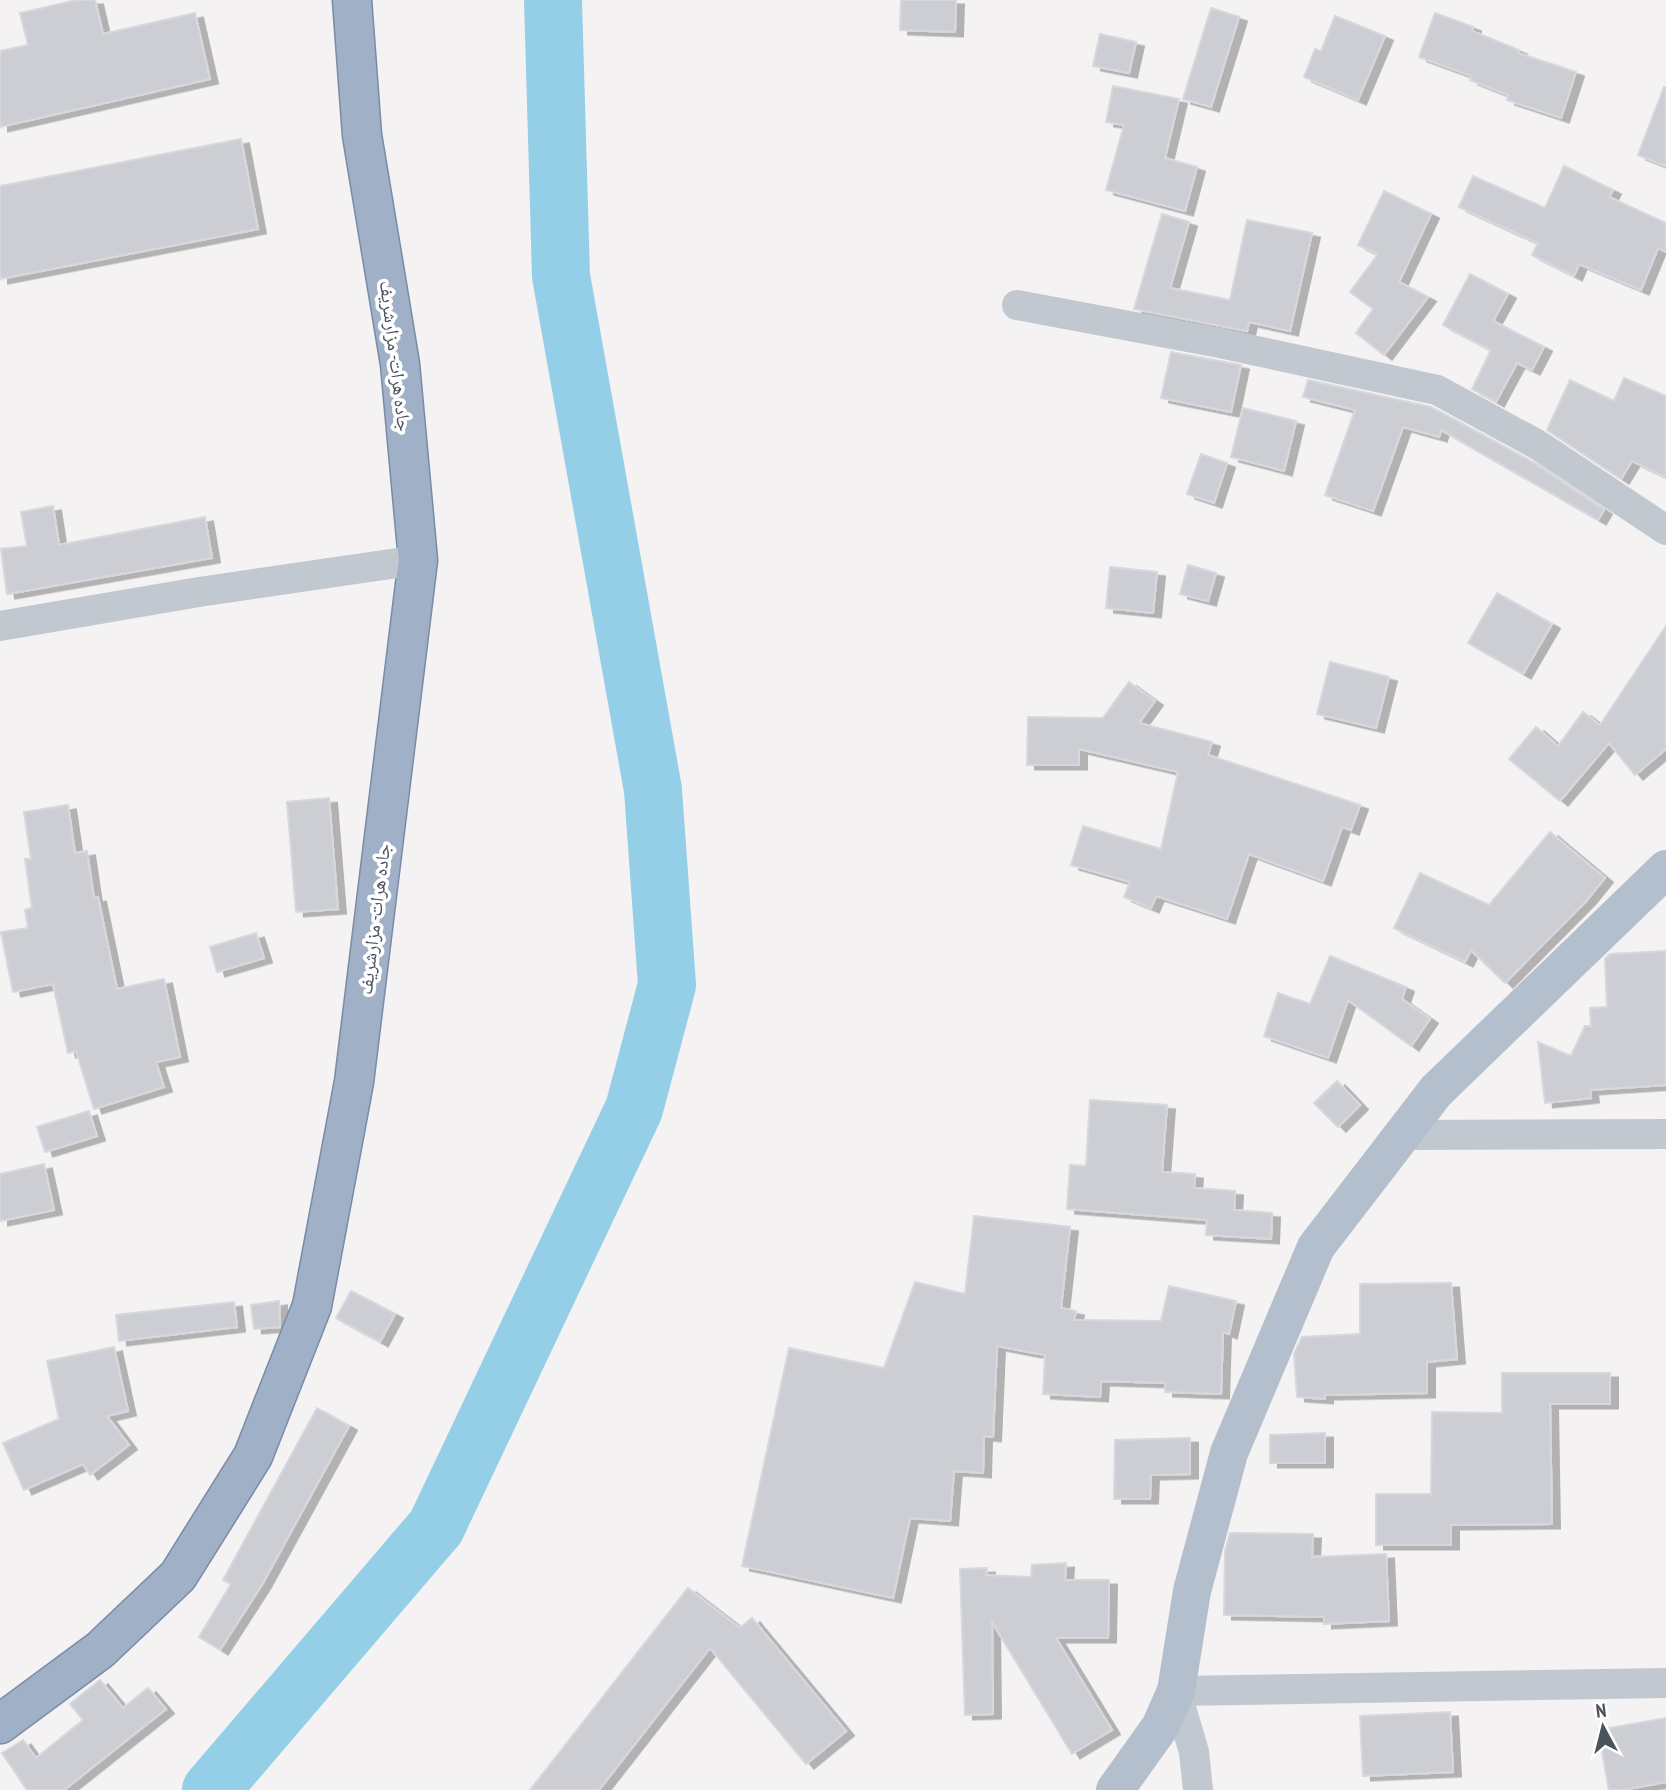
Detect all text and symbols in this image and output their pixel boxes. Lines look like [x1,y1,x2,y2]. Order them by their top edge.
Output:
street label: جاده هرات- مزارشریف [375,279,417,433]
street label: جاده هرات- مزارشریف [353,842,395,996]
north arrow [1568,1692,1638,1762]
text: N [1594,1698,1607,1723]

